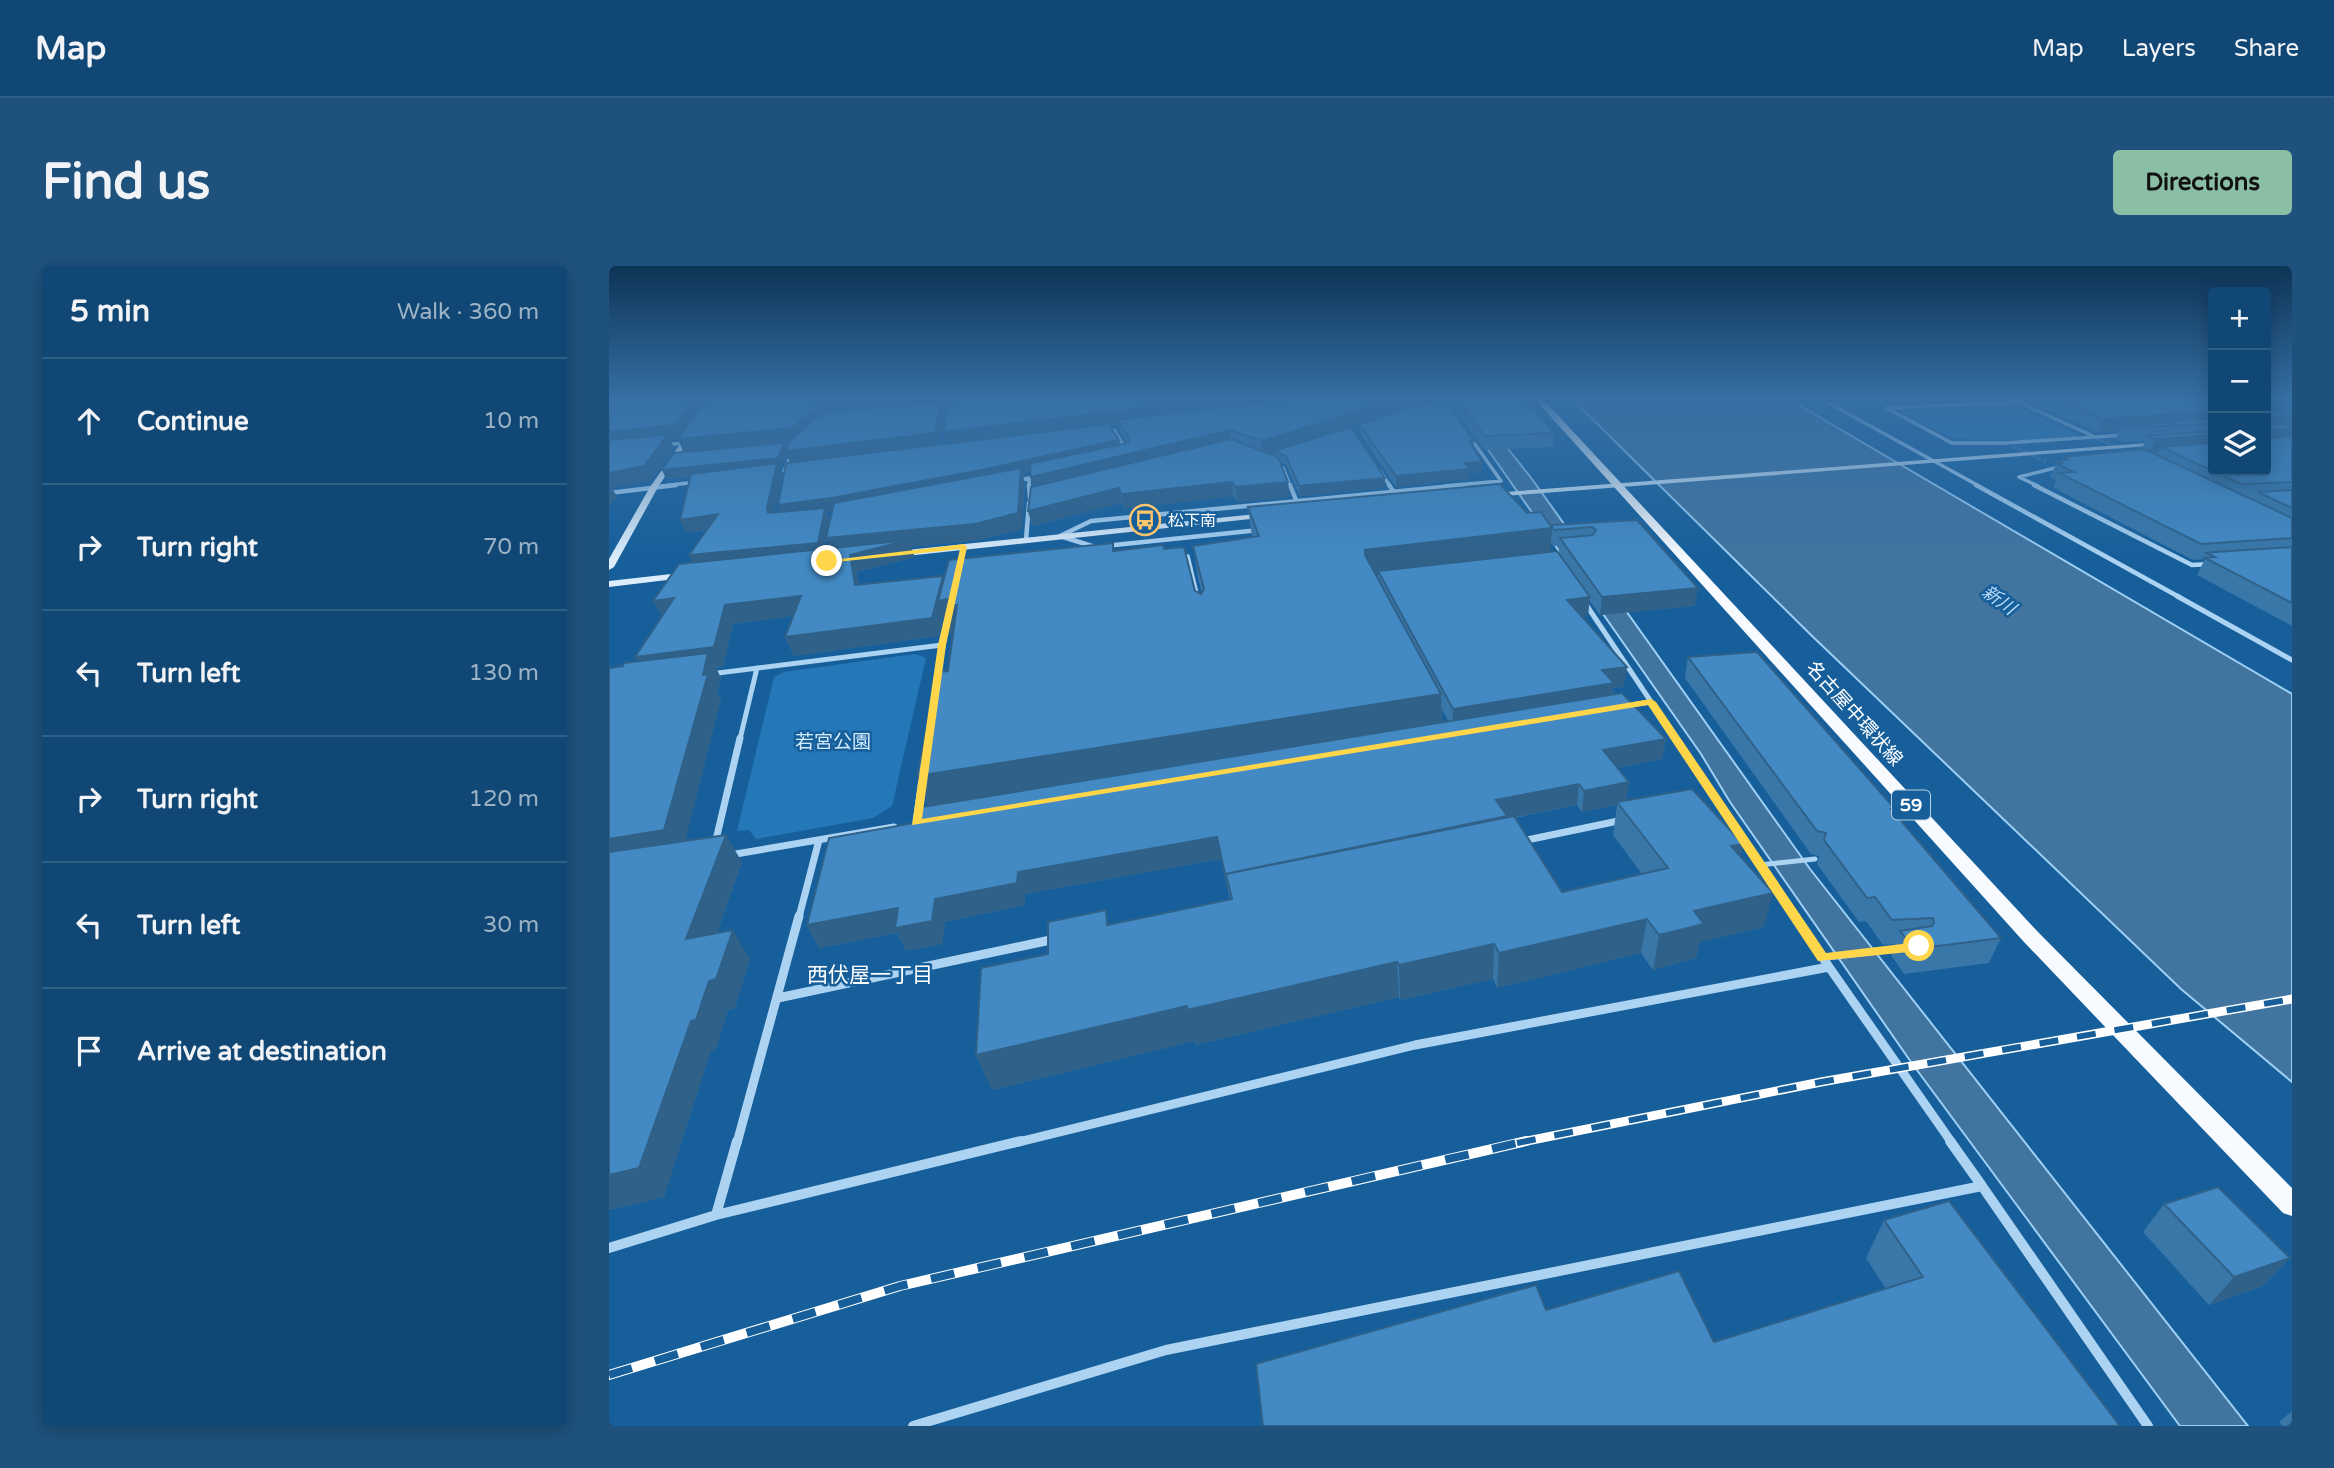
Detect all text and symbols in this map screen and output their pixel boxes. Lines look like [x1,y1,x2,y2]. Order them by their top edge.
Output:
text: Map [35,29,106,68]
text: Map [2032,34,2084,63]
text: Layers [2122,34,2196,63]
text: Share [2234,34,2299,63]
button: Directions [2113,150,2292,215]
text: Find us [42,153,210,212]
map controls [2208,287,2271,476]
button: + [2208,287,2271,350]
text: 5 min [70,293,150,330]
text: Walk · 360 m [397,298,539,326]
button: − [2208,350,2271,413]
icon: ahead [70,402,108,440]
text: Continue [137,406,249,437]
text: 10 m [483,407,539,435]
button: layers [2208,413,2271,476]
bus stop icon: 松下南 [1128,503,1162,537]
place label: 松下南 [1168,511,1216,531]
icon: right [70,528,108,566]
text: Turn right [137,532,258,563]
text: 70 m [483,533,539,561]
route end [811,545,842,576]
water label: 新川 [1978,581,2022,620]
icon: left [70,654,108,692]
street label: 名古屋中環状線 [1802,657,1907,770]
text: Turn left [137,658,240,689]
text: 130 m [469,659,539,687]
park label: 若宮公園 [795,731,871,753]
icon: right [70,780,108,818]
text: Turn right [137,784,258,815]
text: 120 m [469,785,539,813]
road number: 59 [1892,790,1930,820]
icon: left [70,906,108,944]
text: Turn left [137,910,240,941]
text: 30 m [483,911,539,939]
route start [1903,930,1934,961]
district label: 西伏屋一丁目 [807,963,933,988]
icon: arrive [70,1032,108,1070]
text: Arrive at destination [137,1036,387,1067]

